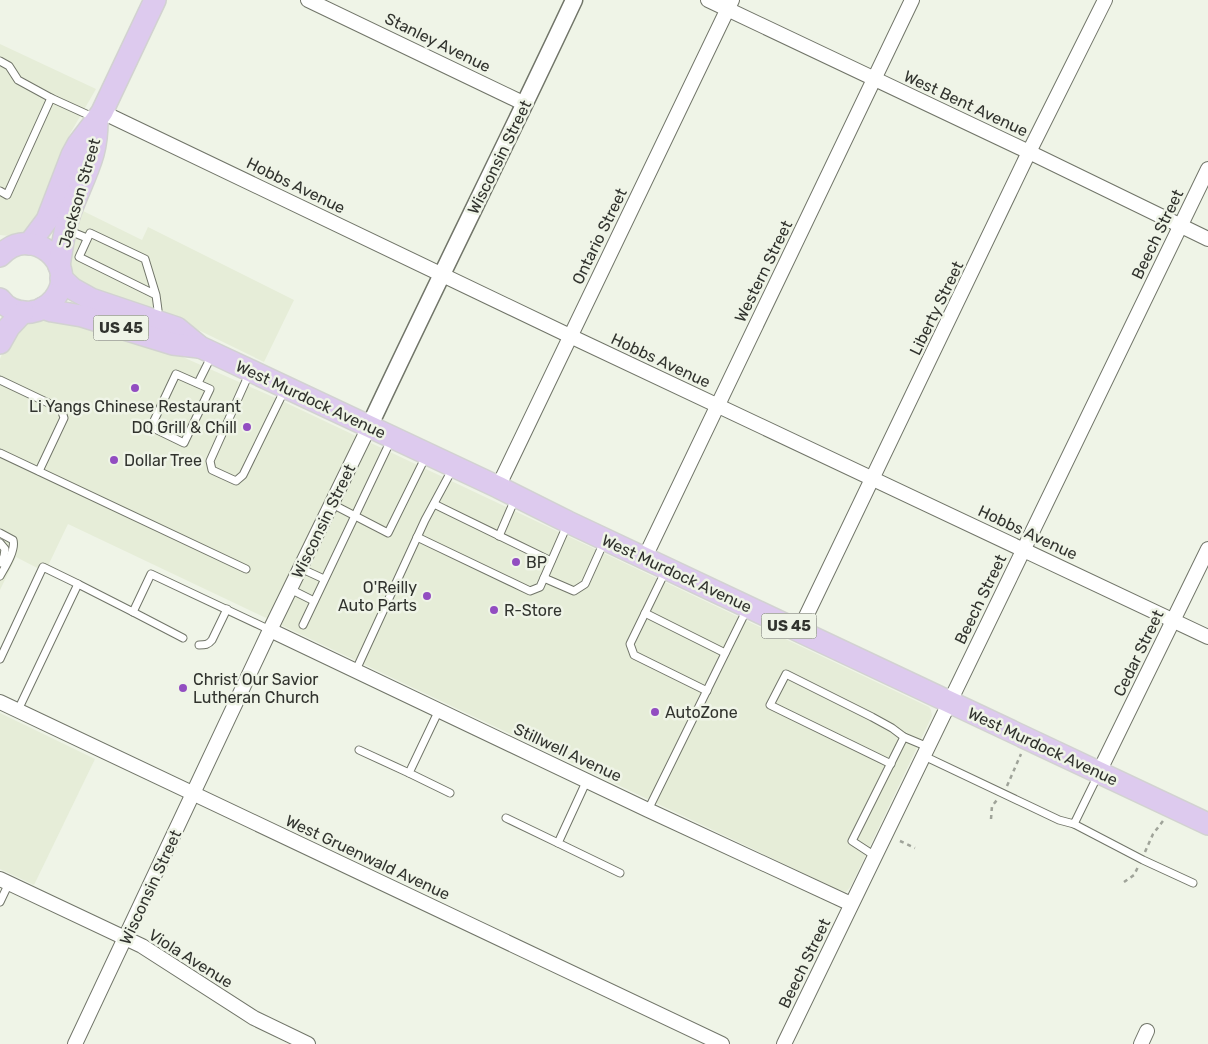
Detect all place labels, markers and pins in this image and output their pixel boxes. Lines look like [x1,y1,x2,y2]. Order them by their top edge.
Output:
marker: Li Yangs Chinese Restaurant [129,382,141,394]
place label: Li Yangs Chinese Restaurant [29,397,241,416]
place label: DQ Grill & Chill [132,418,237,437]
marker: DQ Grill & Chill [241,421,253,433]
place label: Dollar Tree [124,451,202,470]
marker: Dollar Tree [108,454,120,466]
place label: BP [526,553,547,572]
marker: BP [510,556,522,568]
place label: O'Reilly Auto Parts [338,578,417,615]
marker: O'Reilly Auto Parts [421,590,433,602]
place label: R-Store [504,601,562,620]
marker: R-Store [488,604,500,616]
place label: Christ Our Savior Lutheran Church [193,670,319,707]
marker: Christ Our Savior Lutheran Church [177,682,189,694]
place label: AutoZone [665,703,738,722]
marker: AutoZone [649,706,661,718]

